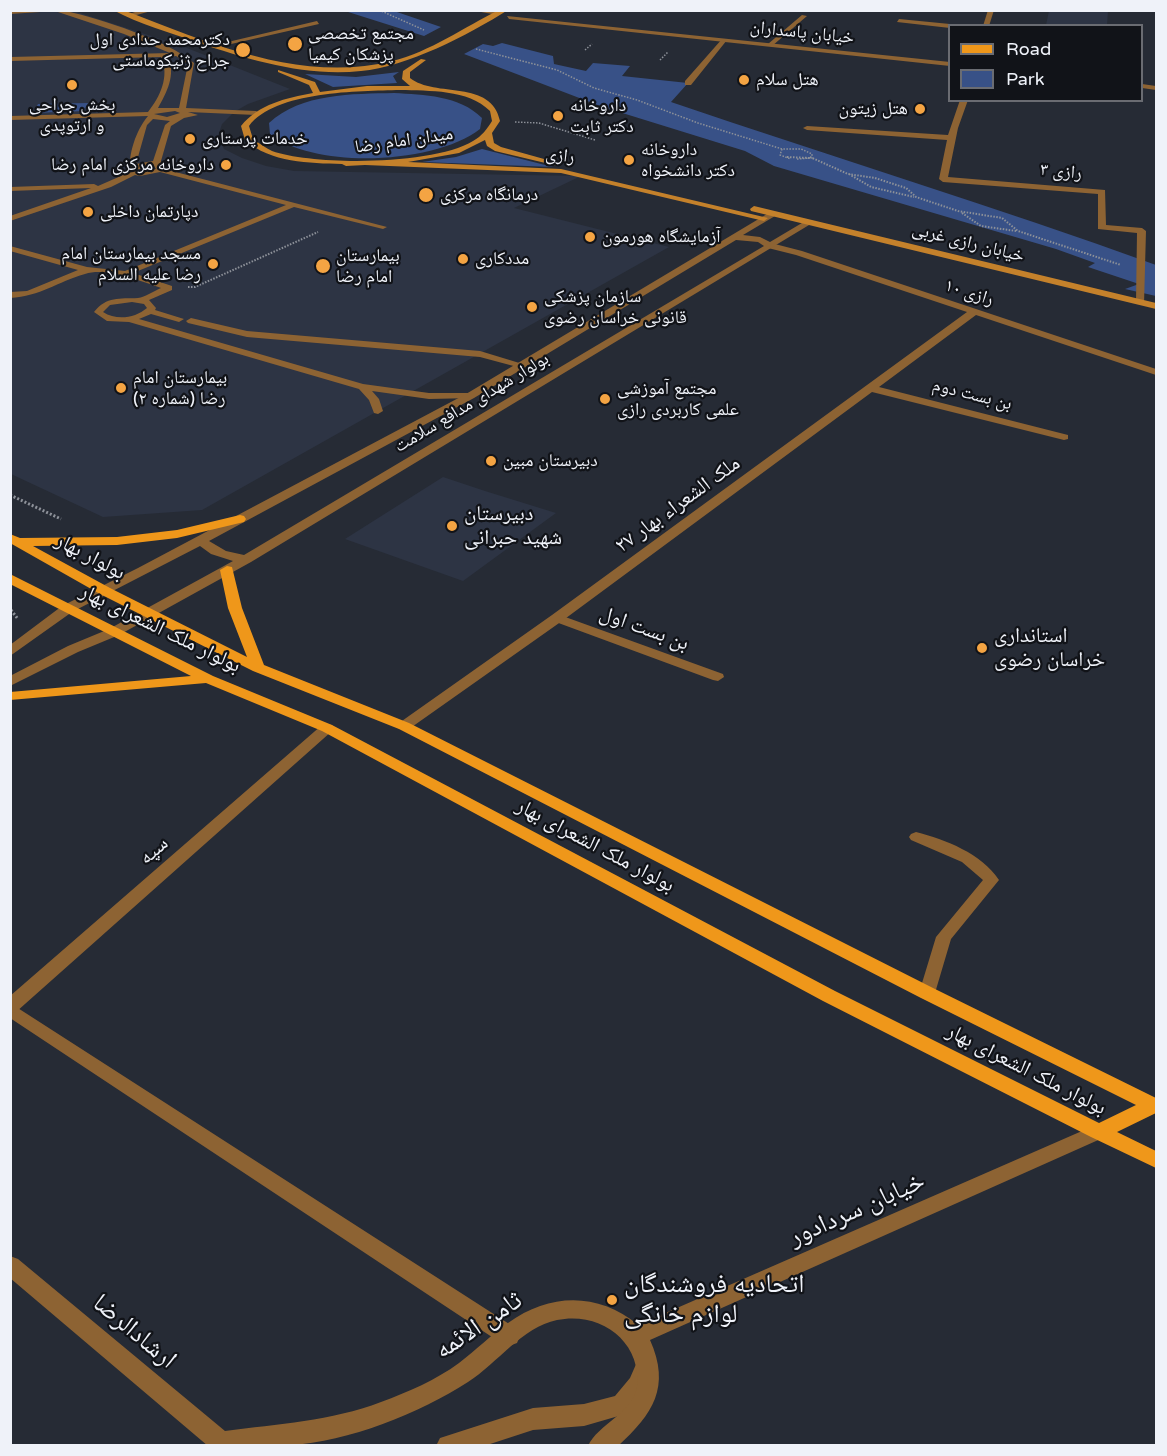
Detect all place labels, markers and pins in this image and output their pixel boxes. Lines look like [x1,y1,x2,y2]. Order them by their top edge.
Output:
place label: مجتمع تخصصی پزشکان کیمیا [308,23,414,66]
place label: دکترمحمد حدادی اول جراح ژنیکوماستی [90,29,230,72]
marker: مجتمع تخصصی پزشکان کیمیا [286,35,304,53]
marker: دکترمحمد حدادی اول جراح ژنیکوماستی [234,41,252,59]
place label: هتل سلام [756,69,819,91]
marker: هتل سلام [737,73,751,87]
marker: بخش جراحی و ارتوپدی [65,78,79,92]
place label: بخش جراحی و ارتوپدی [29,94,115,136]
place label: داروخانه دکتر ثابت [570,95,634,138]
place label: هتل زیتون [838,98,908,120]
marker: هتل زیتون [913,102,927,116]
marker: داروخانه دکتر ثابت [551,109,565,123]
place label: خدمات پرستاری [202,128,308,150]
marker: خدمات پرستاری [183,132,197,146]
place label: داروخانه دکتر دانشخواه [641,139,735,182]
marker: داروخانه دکتر دانشخواه [622,153,636,167]
place label: داروخانه مرکزی امام رضا [51,154,214,176]
marker: داروخانه مرکزی امام رضا [219,158,233,172]
place label: درمانگاه مرکزی [440,184,538,206]
marker: درمانگاه مرکزی [417,186,435,204]
place label: دپارتمان داخلی [100,201,198,223]
marker: دپارتمان داخلی [81,205,95,219]
place label: آزمایشگاه هورمون [602,226,721,248]
marker: آزمایشگاه هورمون [583,230,597,244]
place label: مسجد بیمارستان امام رضا علیه السلام [61,243,201,286]
place label: بیمارستان امام رضا [336,245,400,288]
place label: مددکاری [475,248,529,270]
marker: مددکاری [456,252,470,266]
marker: مسجد بیمارستان امام رضا علیه السلام [206,257,220,271]
marker: بیمارستان امام رضا [314,257,332,275]
place label: سازمان پزشکی قانونی خراسان رضوی [544,286,687,328]
marker: سازمان پزشکی قانونی خراسان رضوی [525,300,539,314]
place label: بیمارستان امام رضا (شماره ۲) [133,367,227,410]
place label: مجتمع آموزشی علمی کاربردی رازی [617,378,739,420]
marker: بیمارستان امام رضا (شماره ۲) [114,381,128,395]
marker: مجتمع آموزشی علمی کاربردی رازی [598,392,612,406]
place label: دبیرستان مبین [503,450,598,472]
marker: دبیرستان مبین [484,454,498,468]
place label: دبیرستان شهید حبرانی [464,501,562,551]
marker: دبیرستان شهید حبرانی [445,519,459,533]
place label: استانداری خراسان رضوی [994,623,1105,673]
marker: استانداری خراسان رضوی [975,641,989,655]
place label: اتحادیه فروشندگان لوازم خانگی [624,1269,804,1330]
marker: اتحادیه فروشندگان لوازم خانگی [605,1293,619,1307]

